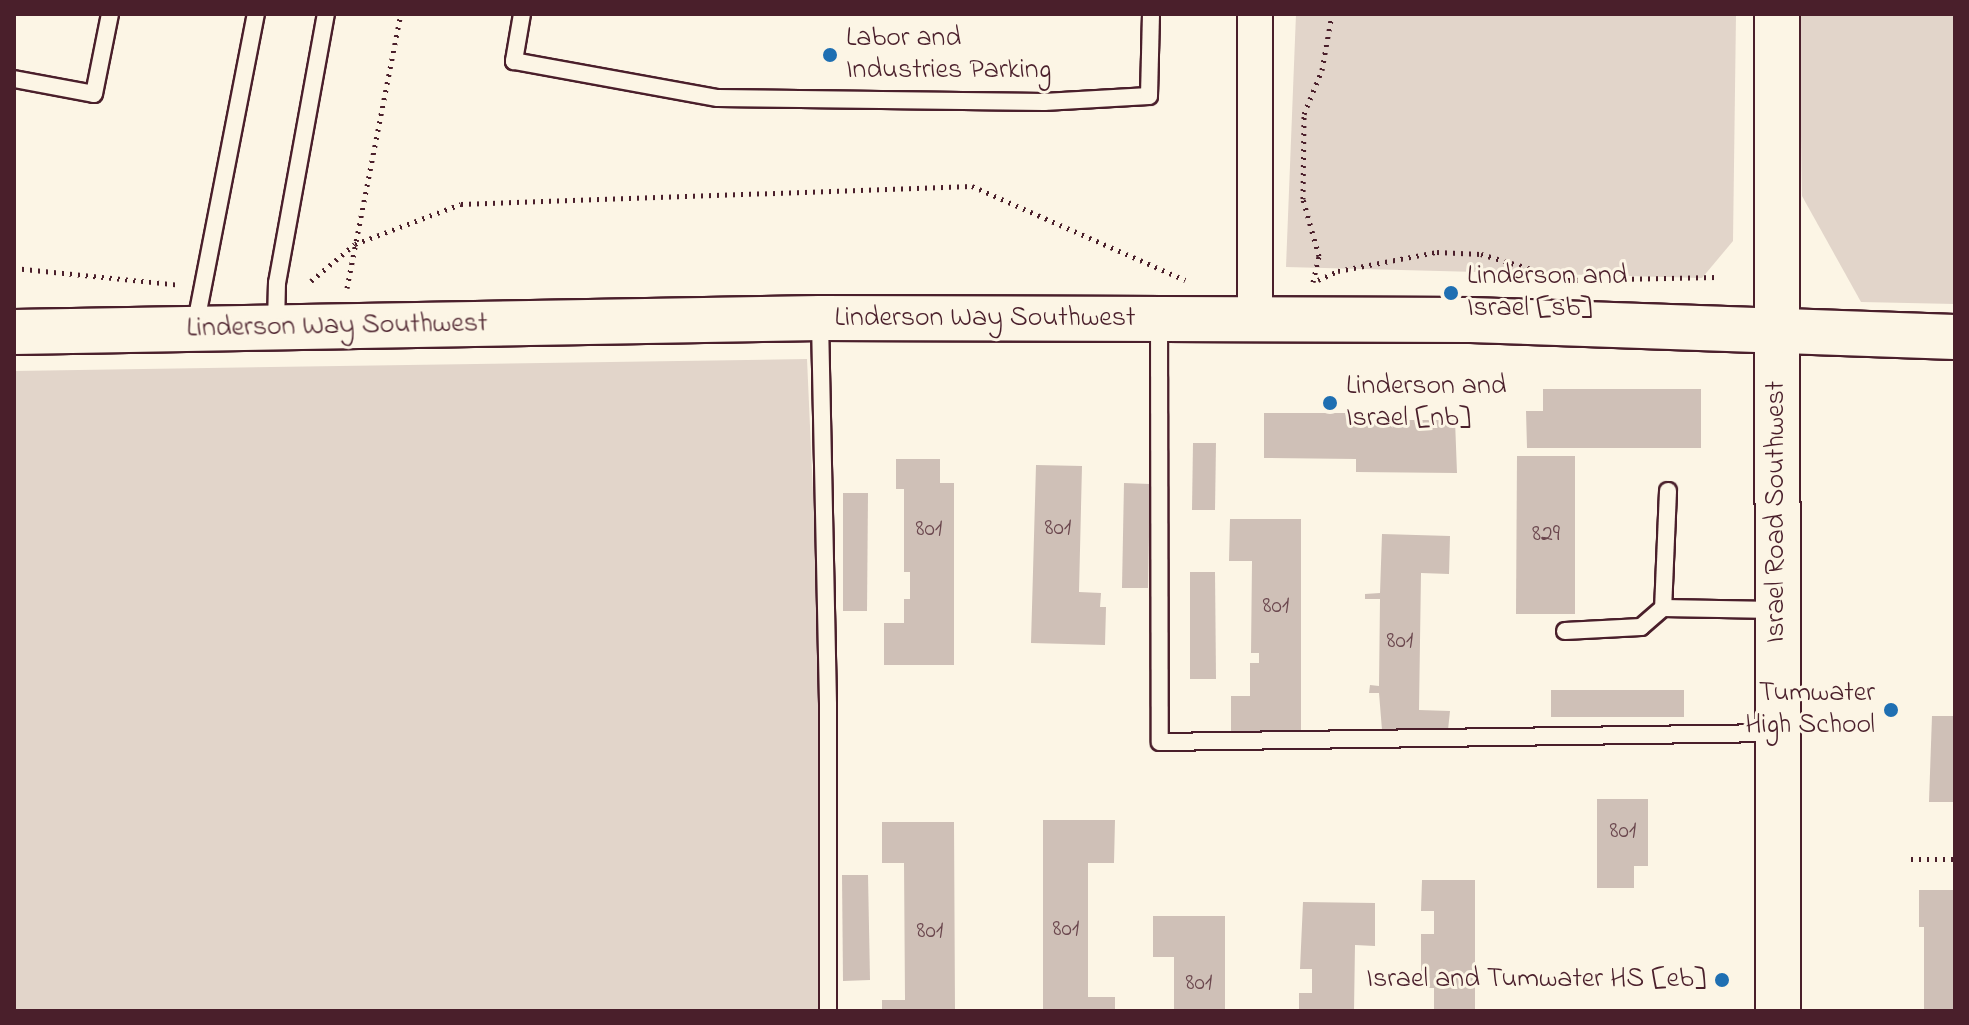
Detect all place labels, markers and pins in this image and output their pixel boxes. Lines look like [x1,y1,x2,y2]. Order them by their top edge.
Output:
place label: Labor and Industries Parking [846,22,1051,88]
marker: Labor and Industries Parking [821,46,839,64]
place label: Linderson and Israel [sb] [1467,260,1627,326]
marker: Linderson and Israel [sb] [1442,284,1460,302]
place label: Linderson and Israel [nb] [1346,370,1506,436]
marker: Linderson and Israel [nb] [1321,394,1339,412]
place label: Tumwater High School [1745,677,1875,743]
marker: Tumwater High School [1882,701,1900,719]
place label: Israel and Tumwater HS [eb] [1366,963,1706,997]
marker: Israel and Tumwater HS [eb] [1713,971,1731,989]

